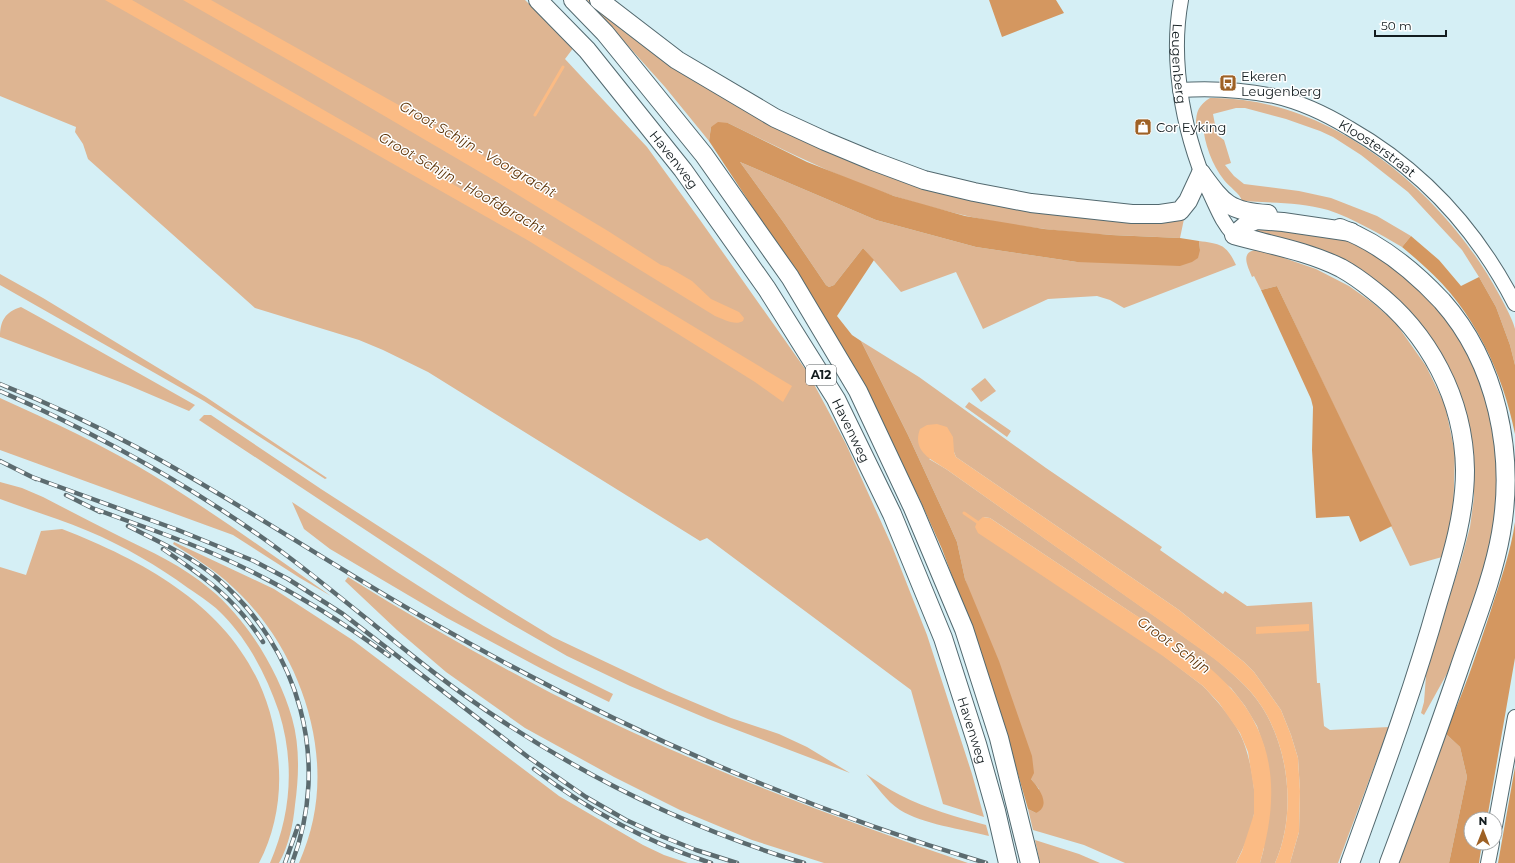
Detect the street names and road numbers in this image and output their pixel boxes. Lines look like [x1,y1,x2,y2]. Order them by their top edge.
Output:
street label: Leugenberg [1169,23,1190,105]
street label: Kloosterstraat [1336,116,1419,180]
street label: Havenweg [646,127,702,192]
road number: A12 [806,365,836,385]
street label: Havenweg [829,396,874,465]
street label: Havenweg [954,695,990,766]

